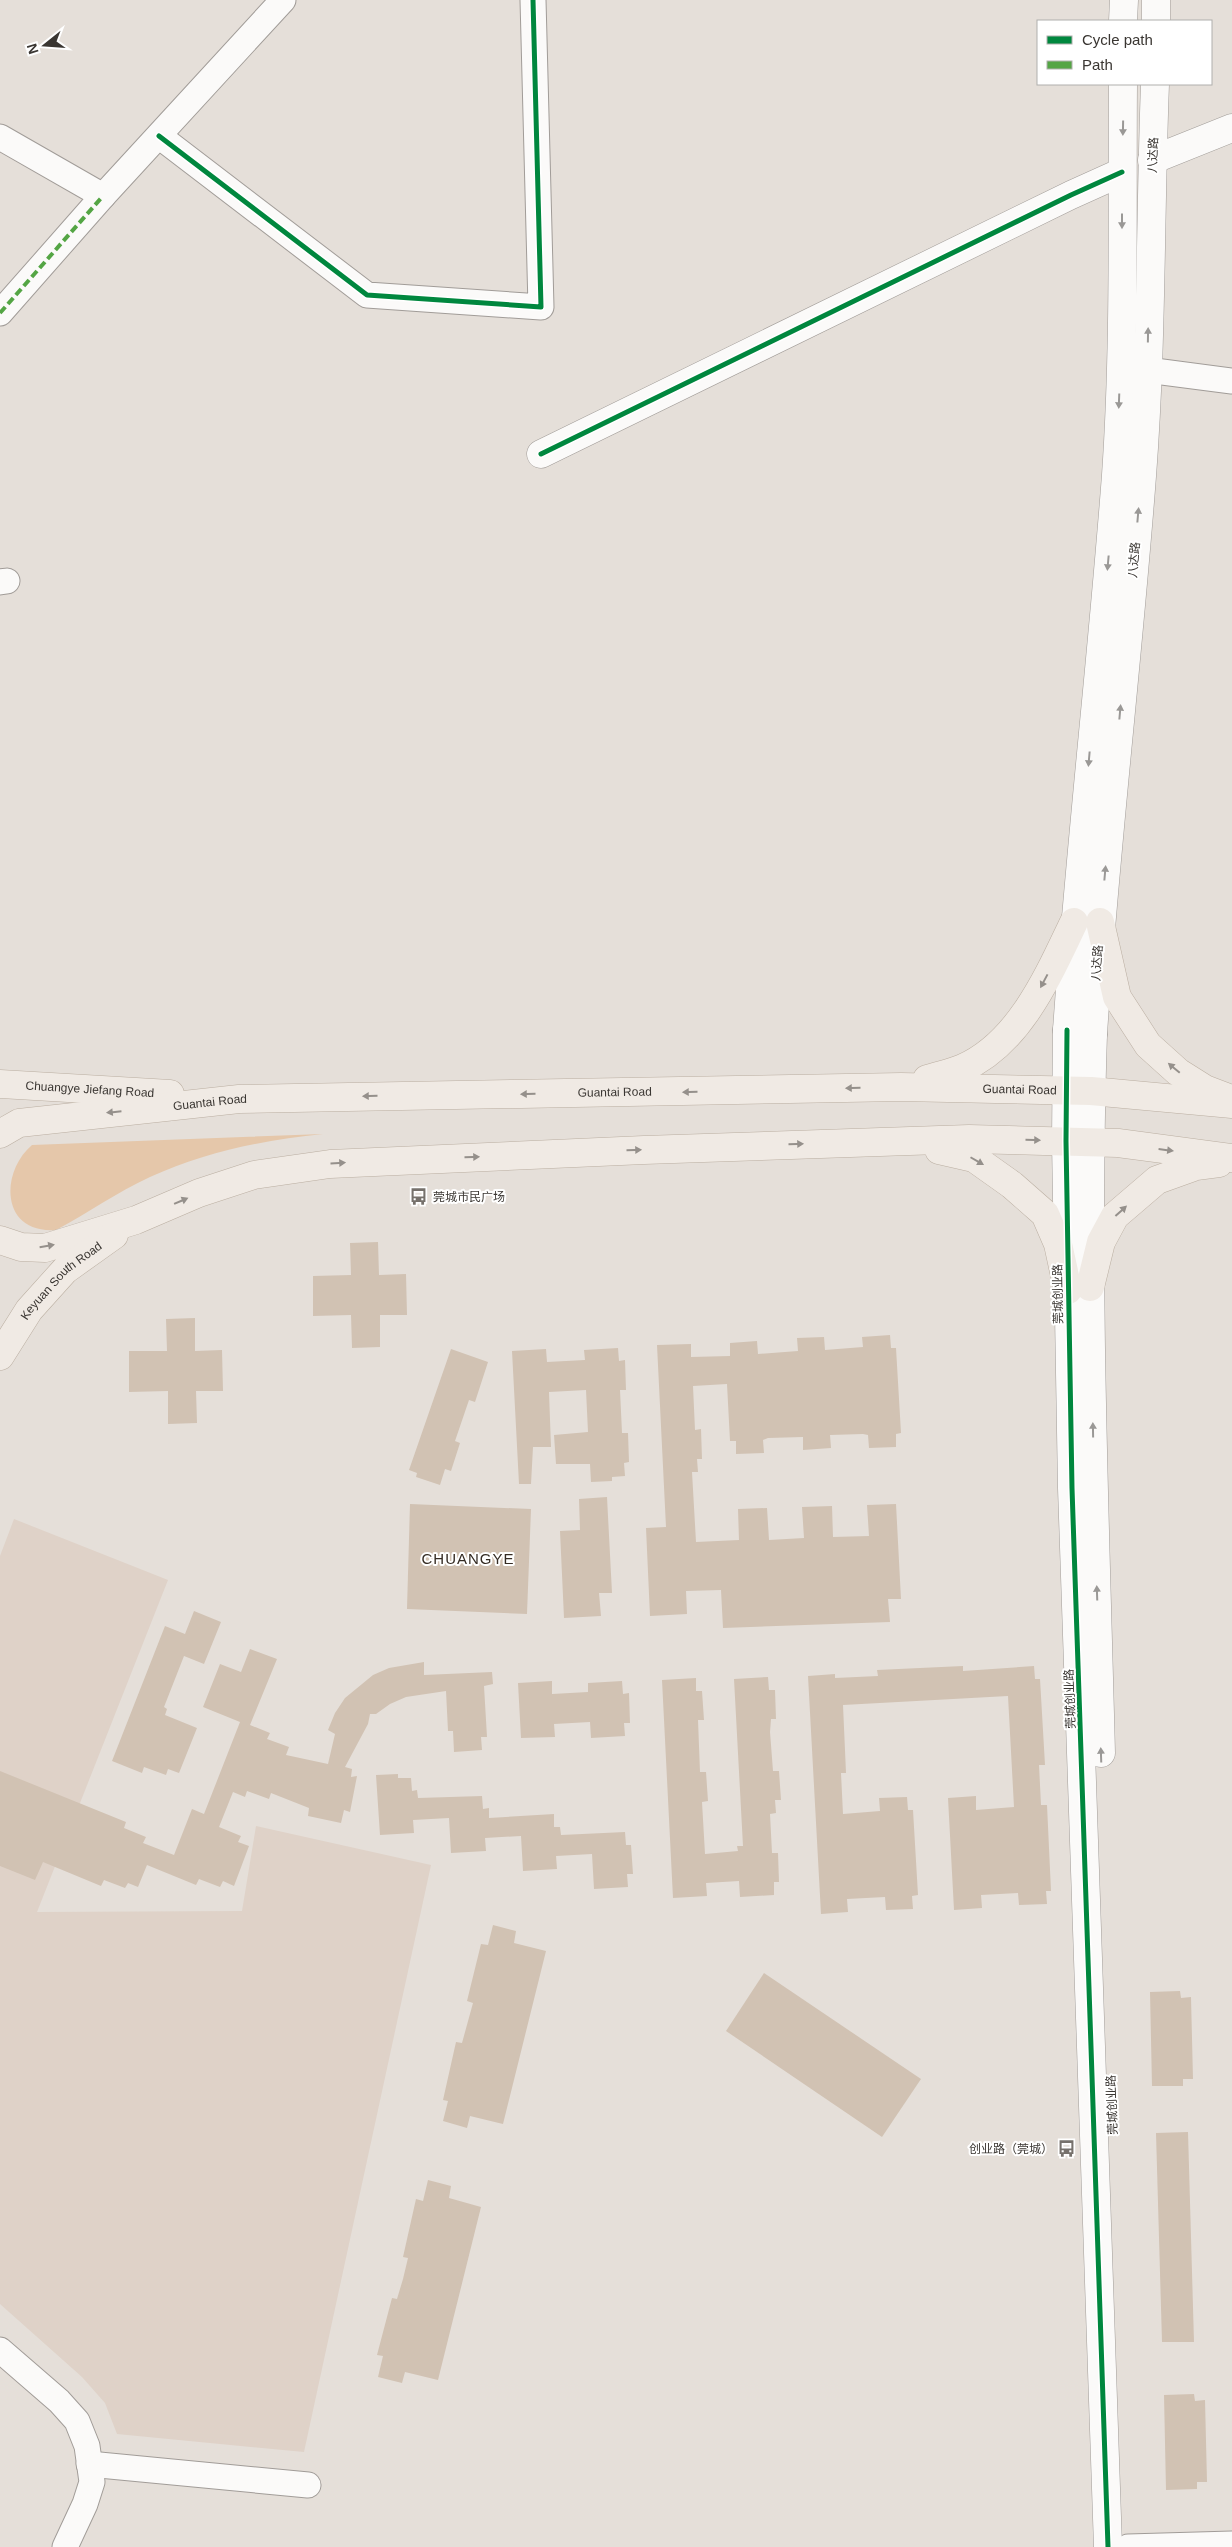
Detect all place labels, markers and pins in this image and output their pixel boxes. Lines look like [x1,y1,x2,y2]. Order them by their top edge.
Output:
bus stop icon: 莞城市民广场 [409,1187,429,1207]
place label: 莞城市民广场 [433,1190,505,1204]
bus stop icon: 创业路（莞城） [1057,2139,1077,2159]
place label: 创业路（莞城） [969,2142,1053,2156]

